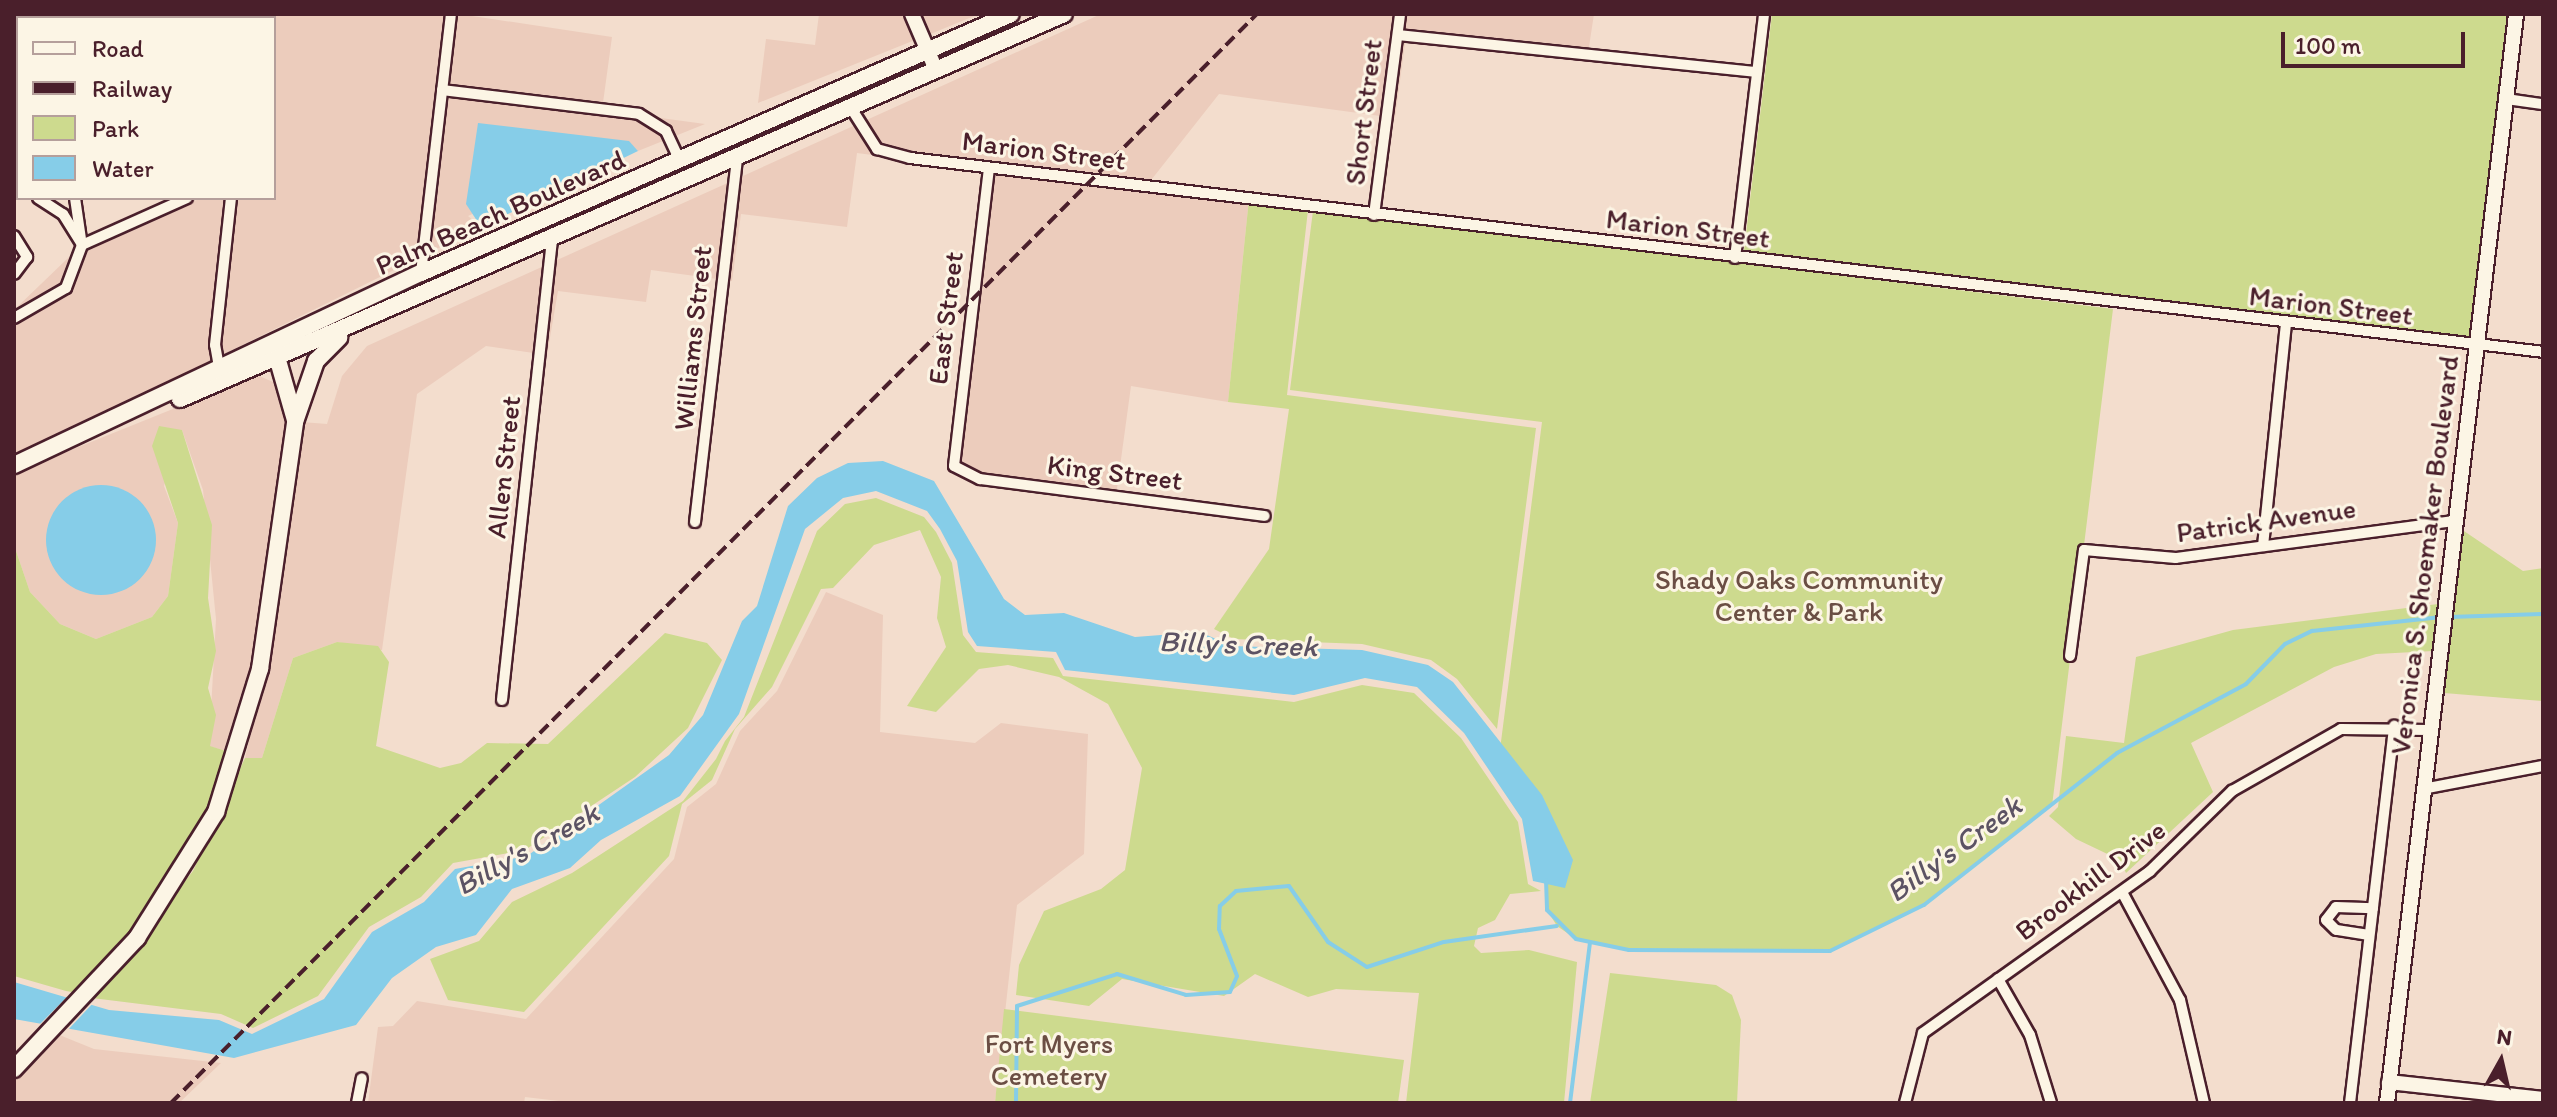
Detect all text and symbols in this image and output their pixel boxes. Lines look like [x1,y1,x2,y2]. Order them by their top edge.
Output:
legend [16,16,276,200]
scale bar [2285,16,2469,66]
text: 100 m [2295,31,2361,60]
text: Road [92,34,144,63]
street label: Short Street [1337,37,1389,187]
text: Railway [92,74,172,103]
text: Park [92,114,139,143]
street label: Marion Street [960,123,1128,177]
street label: Palm Beach Boulevard [370,142,630,282]
text: Water [92,154,154,183]
street label: Marion Street [1604,201,1772,255]
street label: Williams Street [666,244,718,432]
street label: East Street [920,250,970,386]
street label: Marion Street [2247,278,2415,332]
street label: Veronica S. Shoemaker Boulevard [2383,353,2465,757]
street label: Allen Street [479,394,527,540]
street label: King Street [1046,447,1184,497]
street label: Patrick Avenue [2175,491,2357,549]
park label: Shady Oaks Community Center & Park [1655,562,1943,628]
water label: Billy's Creek [1158,623,1318,665]
water label: Billy's Creek [1879,788,2029,910]
water label: Billy's Creek [449,795,605,903]
street label: Brookhill Drive [2008,813,2172,947]
north arrow [2461,1021,2541,1101]
text: N [2495,1022,2514,1051]
park label: Fort Myers Cemetery [985,1026,1113,1092]

